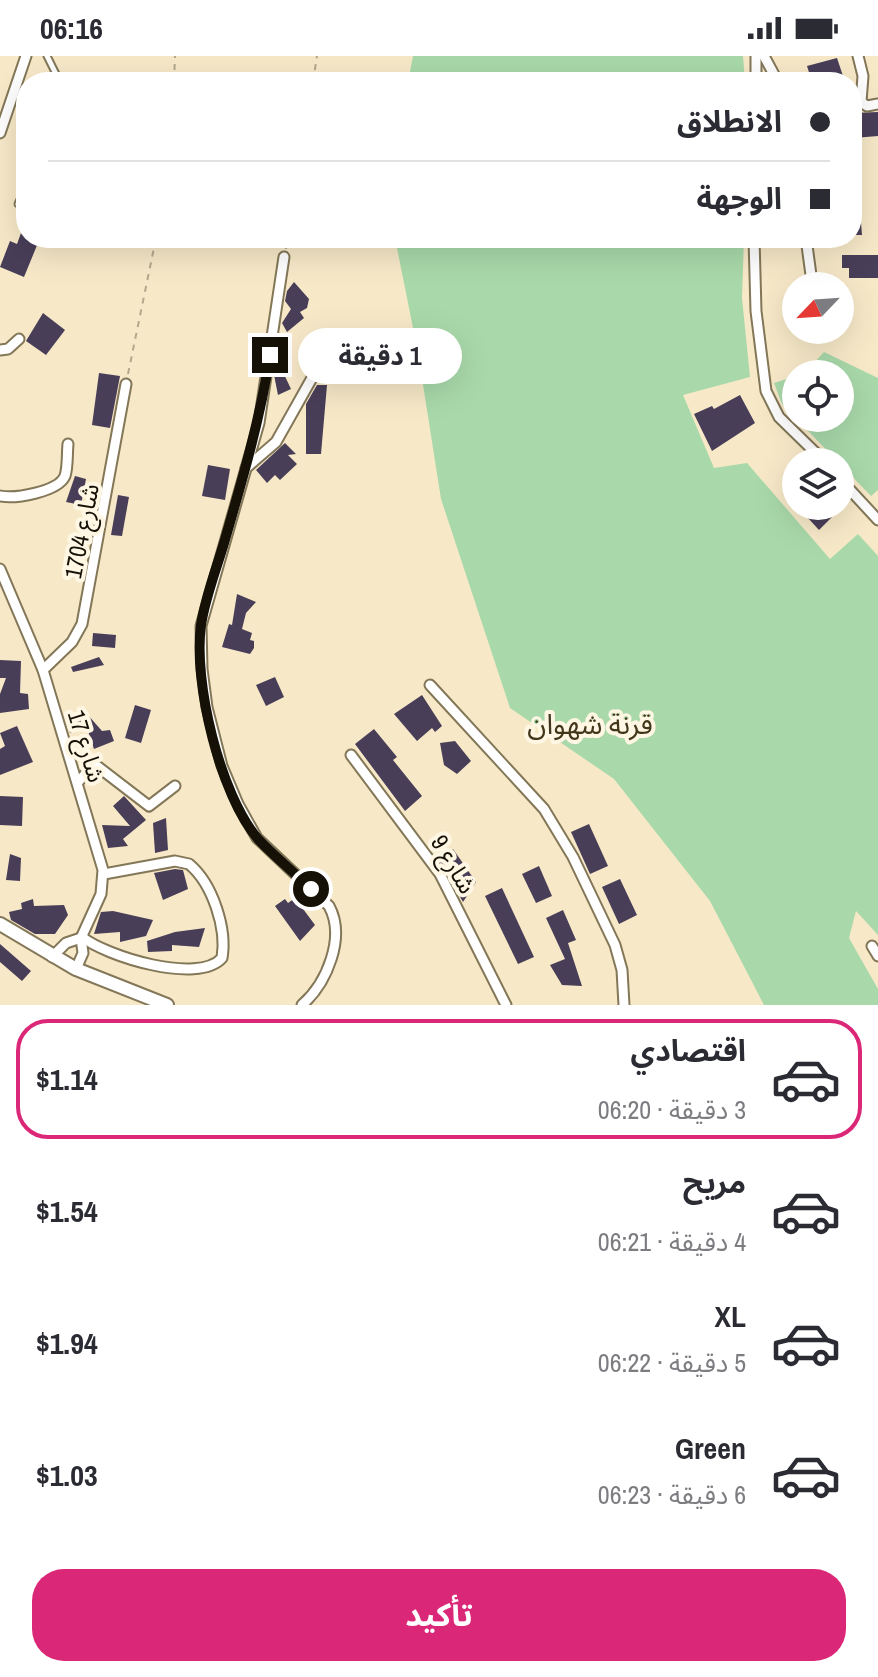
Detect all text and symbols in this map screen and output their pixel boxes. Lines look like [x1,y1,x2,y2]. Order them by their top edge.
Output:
text: 06:16 [40,8,103,48]
text: الانطلاق [677,101,782,141]
text: الوجهة [697,178,782,218]
north arrow [782,272,854,344]
map controls [782,272,854,520]
callout: 1 دقيقة [298,327,462,383]
route end [252,337,288,373]
text: 1 دقيقة [338,338,422,373]
button: locate [782,360,854,432]
button: layers [782,448,854,520]
street label: شارع 1704 [56,481,108,582]
district label: قرنة شهوان [527,705,653,743]
street label: شارع 17 [59,706,113,787]
street label: شارع 9 [422,829,484,900]
route start [293,871,329,907]
text: اقتصادي [631,1030,746,1070]
icon: car [770,1043,842,1115]
text: $1.14 [36,1059,98,1099]
text: 3 دقيقة · 06:20 [598,1092,746,1127]
text: مريح [683,1162,746,1202]
icon: car [770,1175,842,1247]
text: $1.54 [36,1191,98,1231]
text: 4 دقيقة · 06:21 [598,1224,746,1259]
text: XL [715,1296,746,1336]
icon: car [770,1307,842,1379]
text: $1.94 [36,1323,98,1363]
text: 5 دقيقة · 06:22 [598,1345,746,1380]
text: Green [675,1428,746,1468]
icon: car [770,1439,842,1511]
text: $1.03 [36,1455,98,1495]
text: 6 دقيقة · 06:23 [598,1477,746,1512]
button: تأكيد [32,1569,846,1661]

